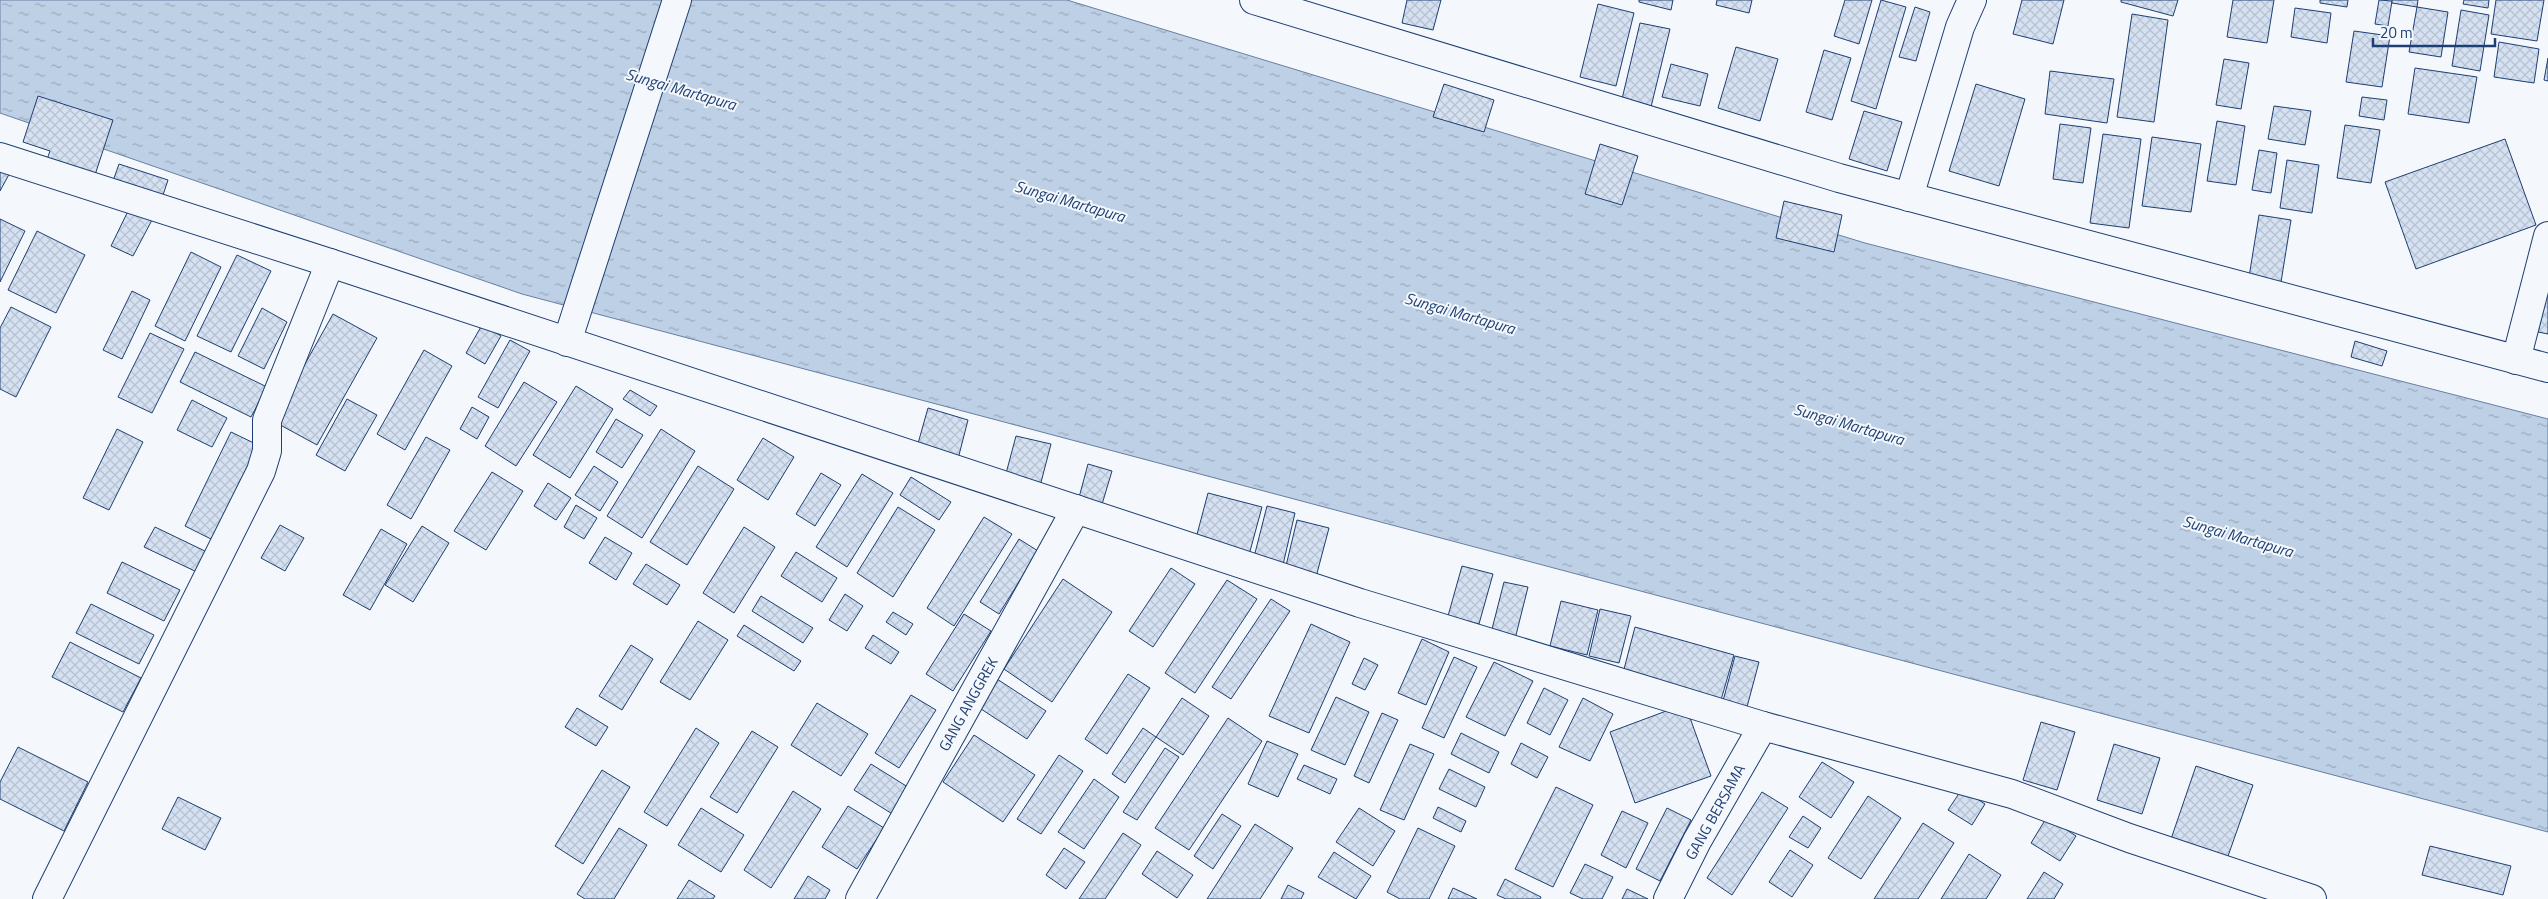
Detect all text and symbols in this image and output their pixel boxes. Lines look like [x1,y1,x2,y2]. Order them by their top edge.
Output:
scale bar [2373,15,2496,47]
text: 20 m [2380,21,2413,44]
water label: Sungai Martapura [623,62,740,116]
water label: Sungai Martapura [1012,174,1129,228]
water label: Sungai Martapura [1402,286,1519,340]
water label: Sungai Martapura [1791,397,1908,451]
water label: Sungai Martapura [2180,509,2297,563]
street label: GANG ANGGREK [933,652,1004,755]
street label: GANG BERSAMA [1679,760,1751,864]

